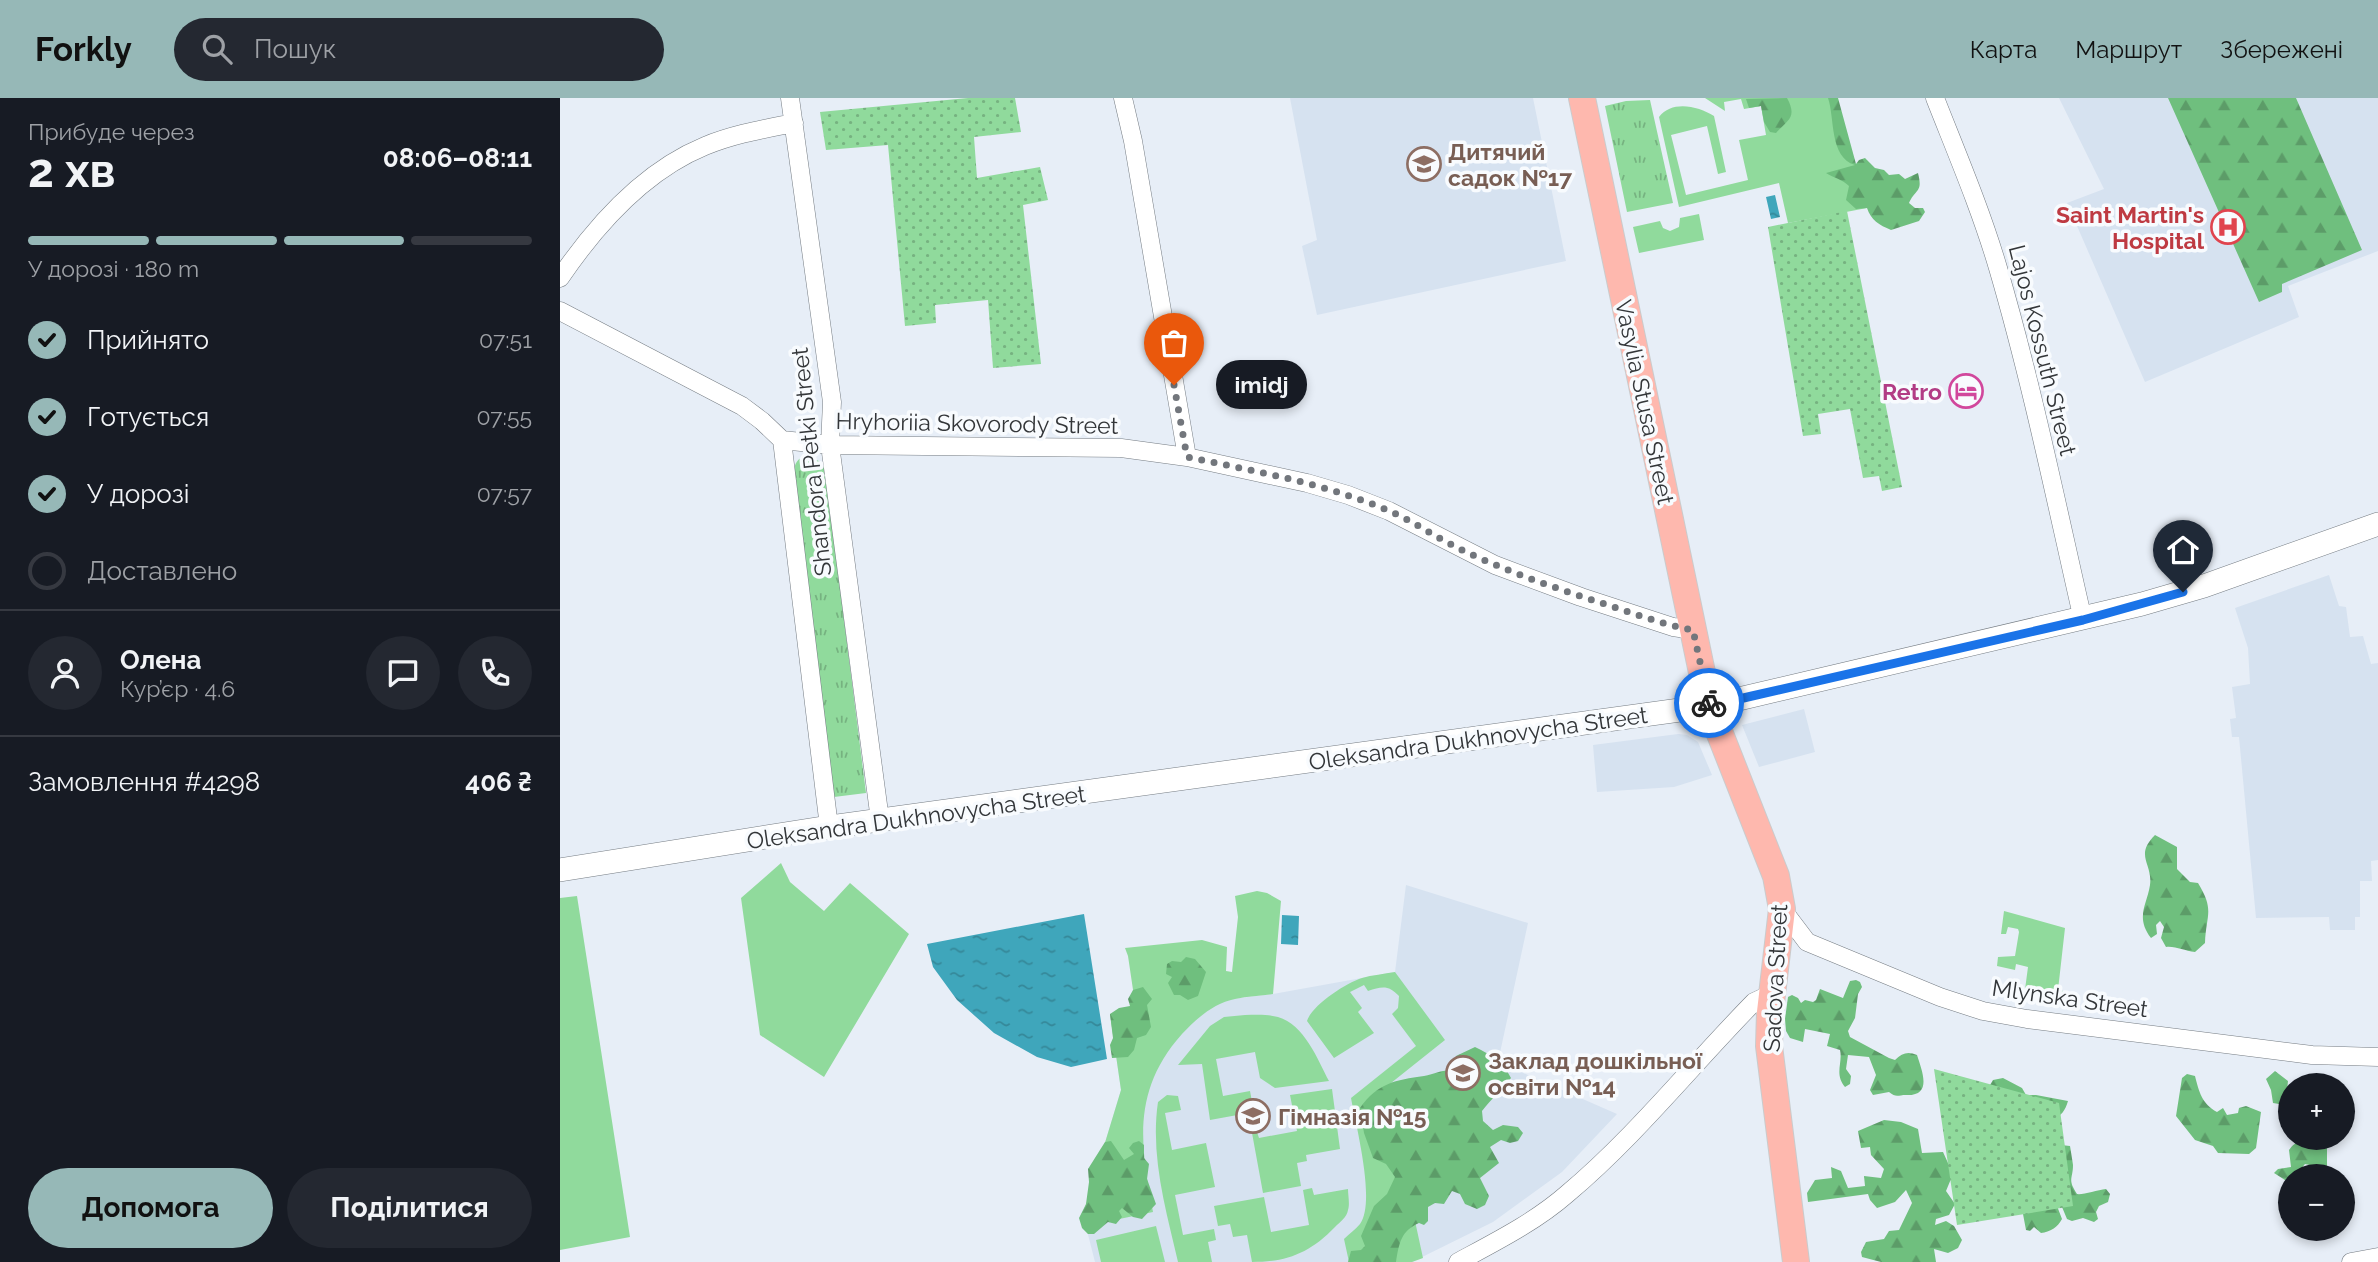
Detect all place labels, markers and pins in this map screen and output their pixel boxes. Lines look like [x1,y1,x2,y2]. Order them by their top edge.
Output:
place label: Дитячий садок №17 [1448,138,1572,191]
school or university icon: Дитячий садок №17 [1405,145,1443,183]
place label: Saint Martin's Hospital [2056,201,2205,254]
hospital icon: Saint Martin's Hospital [2209,208,2247,246]
pin [1144,313,1204,385]
callout: imidj [1216,360,1307,410]
hotel icon: Retro [1947,372,1985,410]
place label: Retro [1882,378,1942,405]
pin [2153,520,2213,592]
place label: Заклад дошкільної освіти №14 [1488,1047,1703,1100]
school or university icon: Заклад дошкільної освіти №14 [1444,1054,1482,1092]
school or university icon: Гімназія №15 [1234,1097,1272,1135]
place label: Гімназія №15 [1278,1103,1427,1130]

